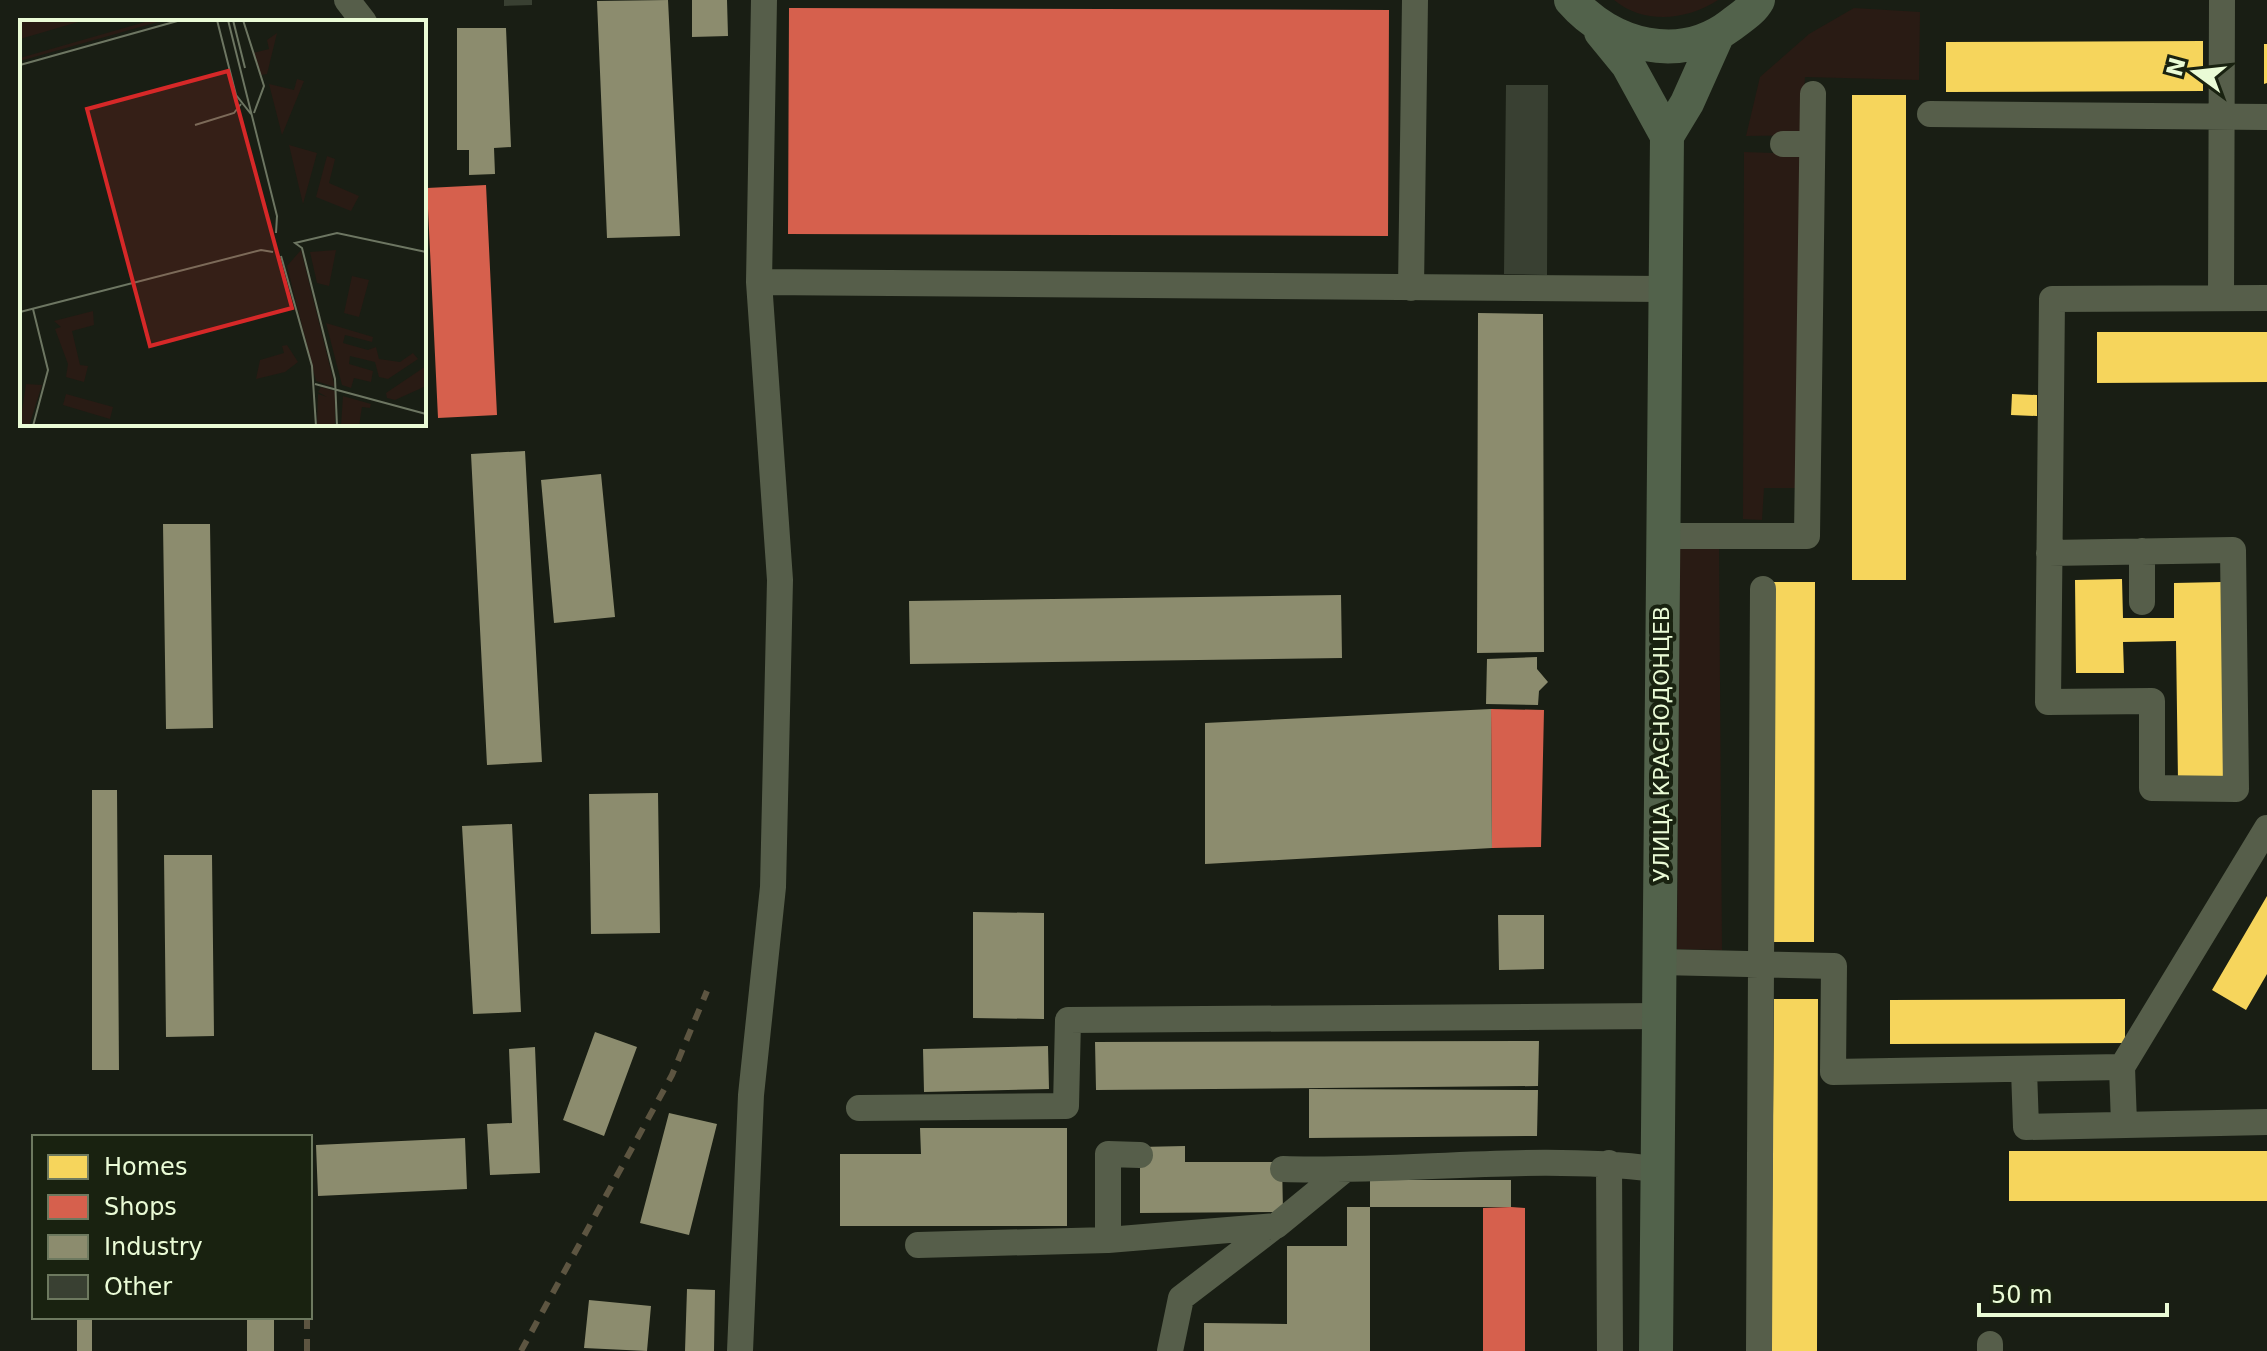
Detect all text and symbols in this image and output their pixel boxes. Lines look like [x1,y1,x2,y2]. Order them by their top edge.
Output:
inset map [20,20,426,426]
north arrow [2155,32,2235,112]
text: N [2162,55,2191,79]
street label: УЛИЦА КРАСНОДОНЦЕВ [1649,606,1674,882]
legend [32,1135,312,1319]
text: Homes [104,1153,187,1181]
text: Shops [104,1193,177,1221]
text: Industry [104,1233,203,1261]
scale bar [1979,1267,2167,1317]
text: Other [104,1273,172,1301]
text: 50 m [1991,1281,2053,1309]

